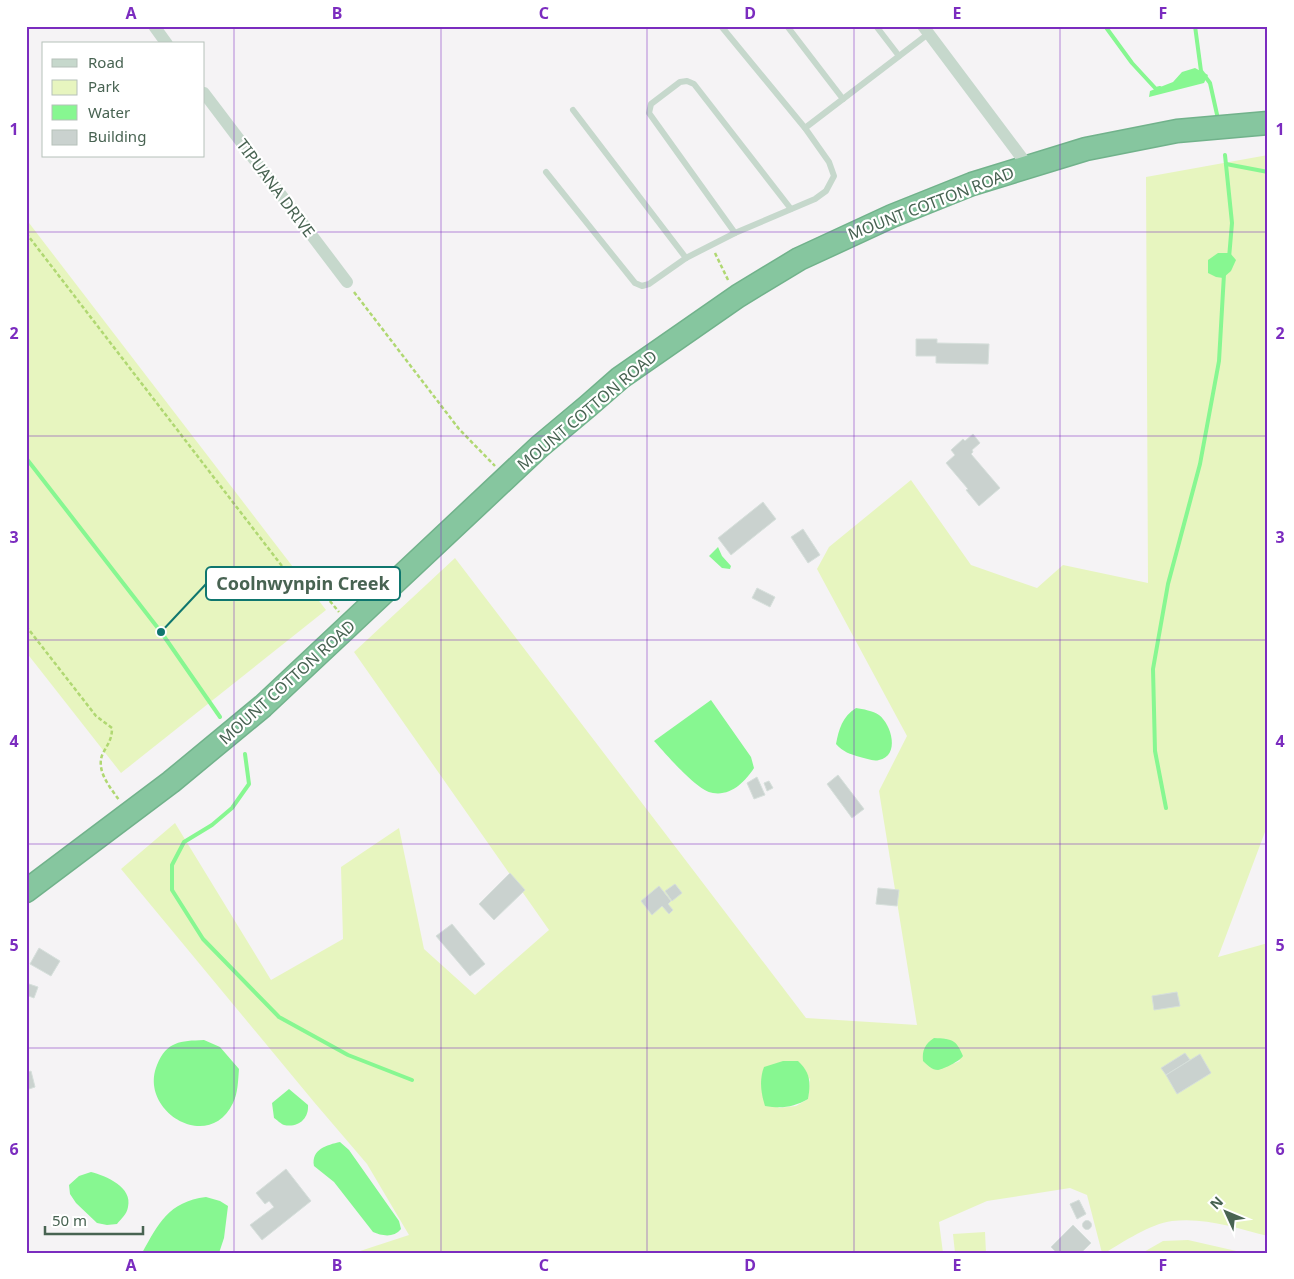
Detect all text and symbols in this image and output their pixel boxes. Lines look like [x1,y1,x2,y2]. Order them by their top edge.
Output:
text: A [125,2,137,24]
text: B [332,2,342,24]
text: C [539,2,549,24]
text: D [744,2,756,24]
text: E [953,2,962,24]
text: F [1159,2,1167,24]
legend [42,42,205,158]
text: Road [88,52,124,72]
text: Park [88,76,120,96]
text: Water [88,102,130,122]
text: 1 [9,118,19,140]
text: 1 [1275,118,1285,140]
text: Building [88,126,146,146]
street label: TIPUANA DRIVE [232,134,320,242]
street label: MOUNT COTTON ROAD [845,161,1017,245]
text: 2 [9,322,19,344]
text: 2 [1275,322,1285,344]
street label: MOUNT COTTON ROAD [512,345,662,475]
text: 3 [9,526,19,548]
text: 3 [1275,526,1285,548]
callout: Coolnwynpin Creek [206,567,400,600]
text: Coolnwynpin Creek [216,571,391,595]
street label: MOUNT COTTON ROAD [214,615,360,749]
text: 4 [9,730,19,752]
text: 4 [1275,730,1285,752]
text: 5 [9,934,19,956]
text: 5 [1275,934,1285,956]
text: 6 [9,1138,19,1160]
text: 6 [1275,1138,1285,1160]
north arrow [1202,1186,1252,1236]
text: N [1205,1192,1227,1213]
scale bar [45,1204,142,1236]
text: 50 m [52,1210,87,1230]
text: A [125,1254,137,1276]
text: B [332,1254,342,1276]
text: C [539,1254,549,1276]
text: D [744,1254,756,1276]
text: E [953,1254,962,1276]
text: F [1159,1254,1167,1276]

